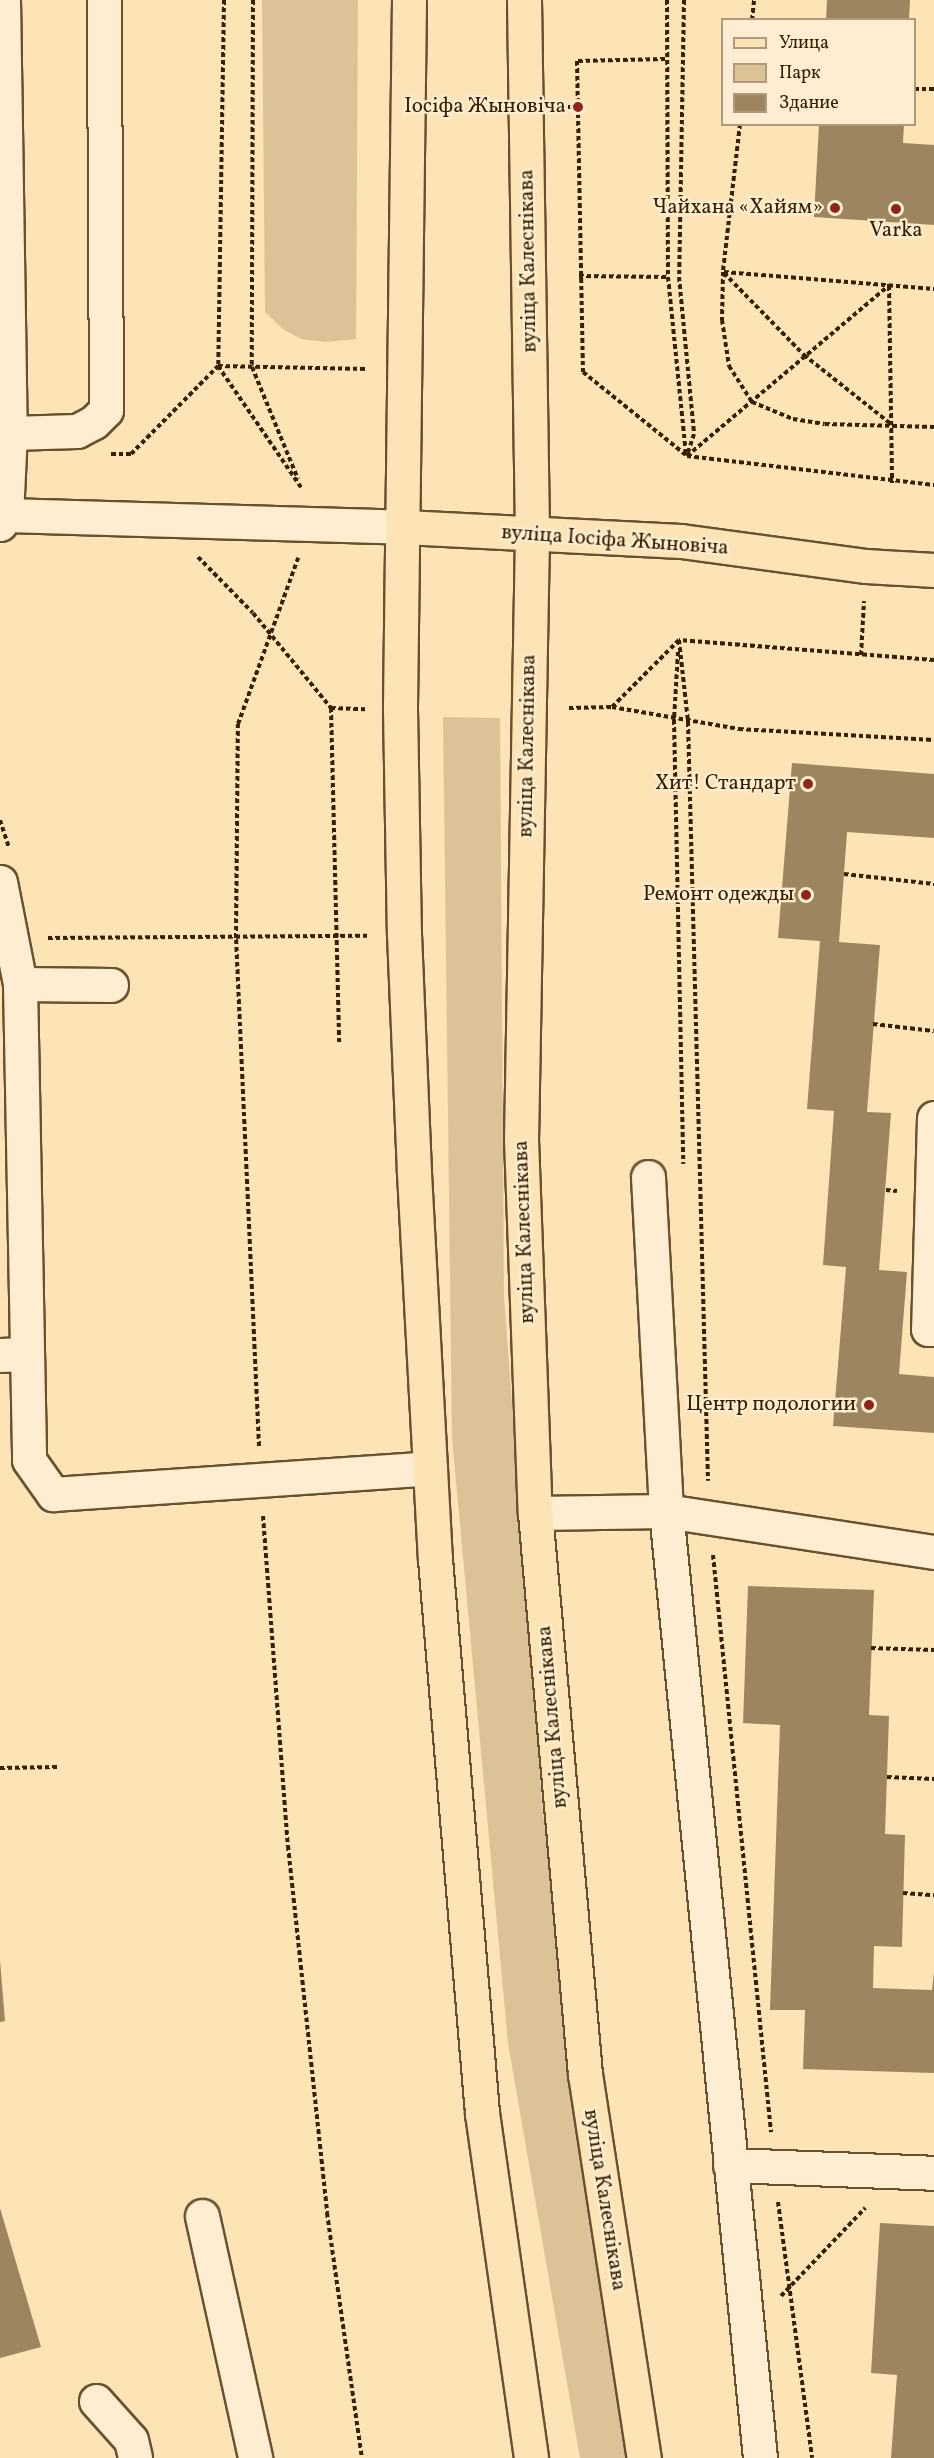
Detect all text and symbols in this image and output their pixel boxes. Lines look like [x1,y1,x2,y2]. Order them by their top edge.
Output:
legend [721,18,916,126]
text: Улица [779,31,829,56]
text: Парк [779,61,821,86]
text: Здание [779,91,839,116]
place label: Іосіфа Жыновіча [404,94,566,120]
marker: Іосіфа Жыновіча [571,100,585,114]
street label: вуліца Калеснікава [515,169,543,353]
place label: Чайхана «Хайям» [652,195,823,221]
marker: Чайхана «Хайям» [828,201,842,215]
marker: Varka [889,202,903,216]
place label: Varka [869,218,923,244]
street label: вуліца Іосіфа Жыновіча [501,520,729,562]
street label: вуліца Калеснікава [514,654,542,838]
place label: Хит! Стандарт [655,771,796,797]
marker: Хит! Стандарт [801,777,815,791]
place label: Ремонт одежды [643,882,794,908]
marker: Ремонт одежды [799,888,813,902]
street label: вуліца Калеснікава [509,1140,541,1324]
place label: Центр подологии [686,1392,856,1418]
marker: Центр подологии [860,1396,878,1414]
street label: вуліца Калеснікава [532,1625,574,1809]
street label: вуліца Калеснікава [577,2107,631,2293]

